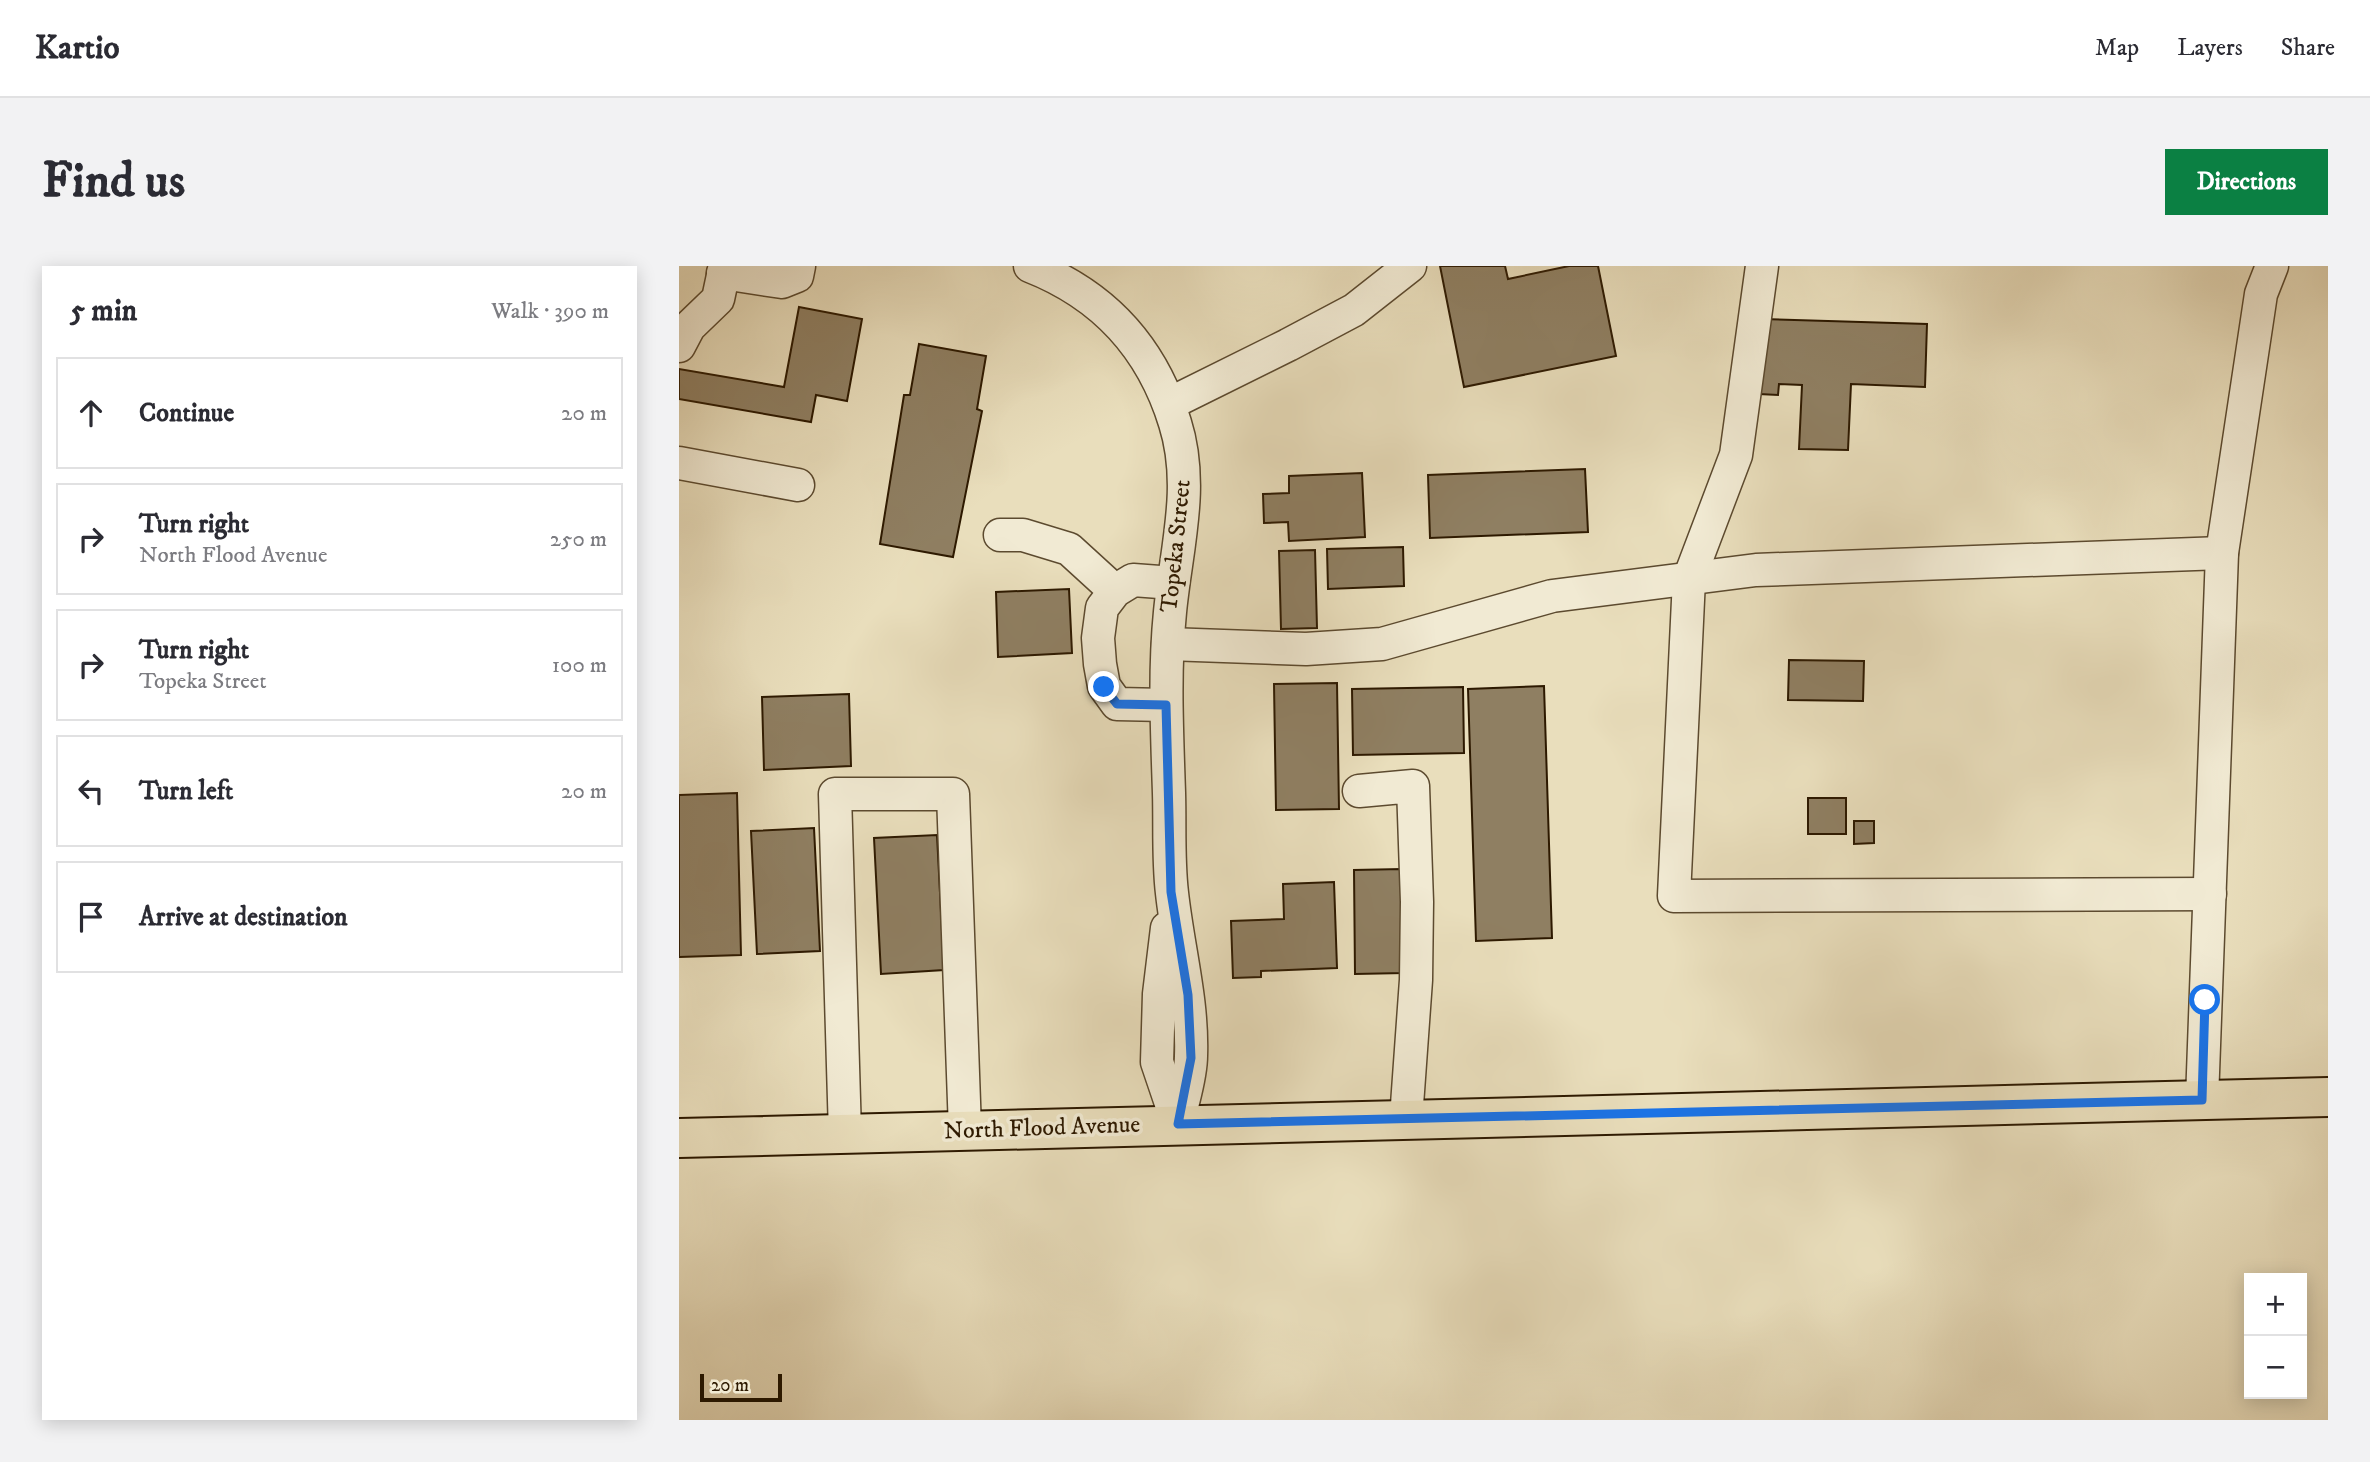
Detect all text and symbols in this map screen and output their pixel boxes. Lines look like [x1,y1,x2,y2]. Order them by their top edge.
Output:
text: Kartio [35,28,120,69]
text: Map [2095,33,2139,63]
text: Layers [2177,33,2243,63]
text: Share [2281,33,2335,63]
button: Directions [2165,149,2328,215]
text: Find us [42,151,185,213]
text: 5 min [70,293,137,330]
text: Walk · 390 m [491,297,609,326]
icon: ahead [72,394,110,432]
text: Continue [139,397,234,430]
text: 20 m [561,399,607,428]
street label: Topeka Street [1154,478,1198,614]
text: Turn right [139,508,249,541]
icon: right [72,520,110,558]
text: 250 m [550,525,607,554]
text: North Flood Avenue [139,541,327,570]
text: Turn right [139,634,249,667]
icon: right [72,646,110,684]
text: 100 m [552,651,607,680]
text: Topeka Street [139,667,267,696]
route end [1088,671,1119,702]
icon: left [72,772,110,810]
text: Turn left [139,775,233,808]
text: 20 m [561,777,607,806]
icon: arrive [72,898,110,936]
text: Arrive at destination [139,901,348,934]
route start [2189,984,2220,1015]
street label: North Flood Avenue [943,1110,1141,1146]
map controls [2244,1273,2307,1399]
button: + [2244,1273,2307,1336]
button: − [2244,1336,2307,1399]
scale bar [700,1371,782,1403]
text: 20 m [711,1374,749,1397]

